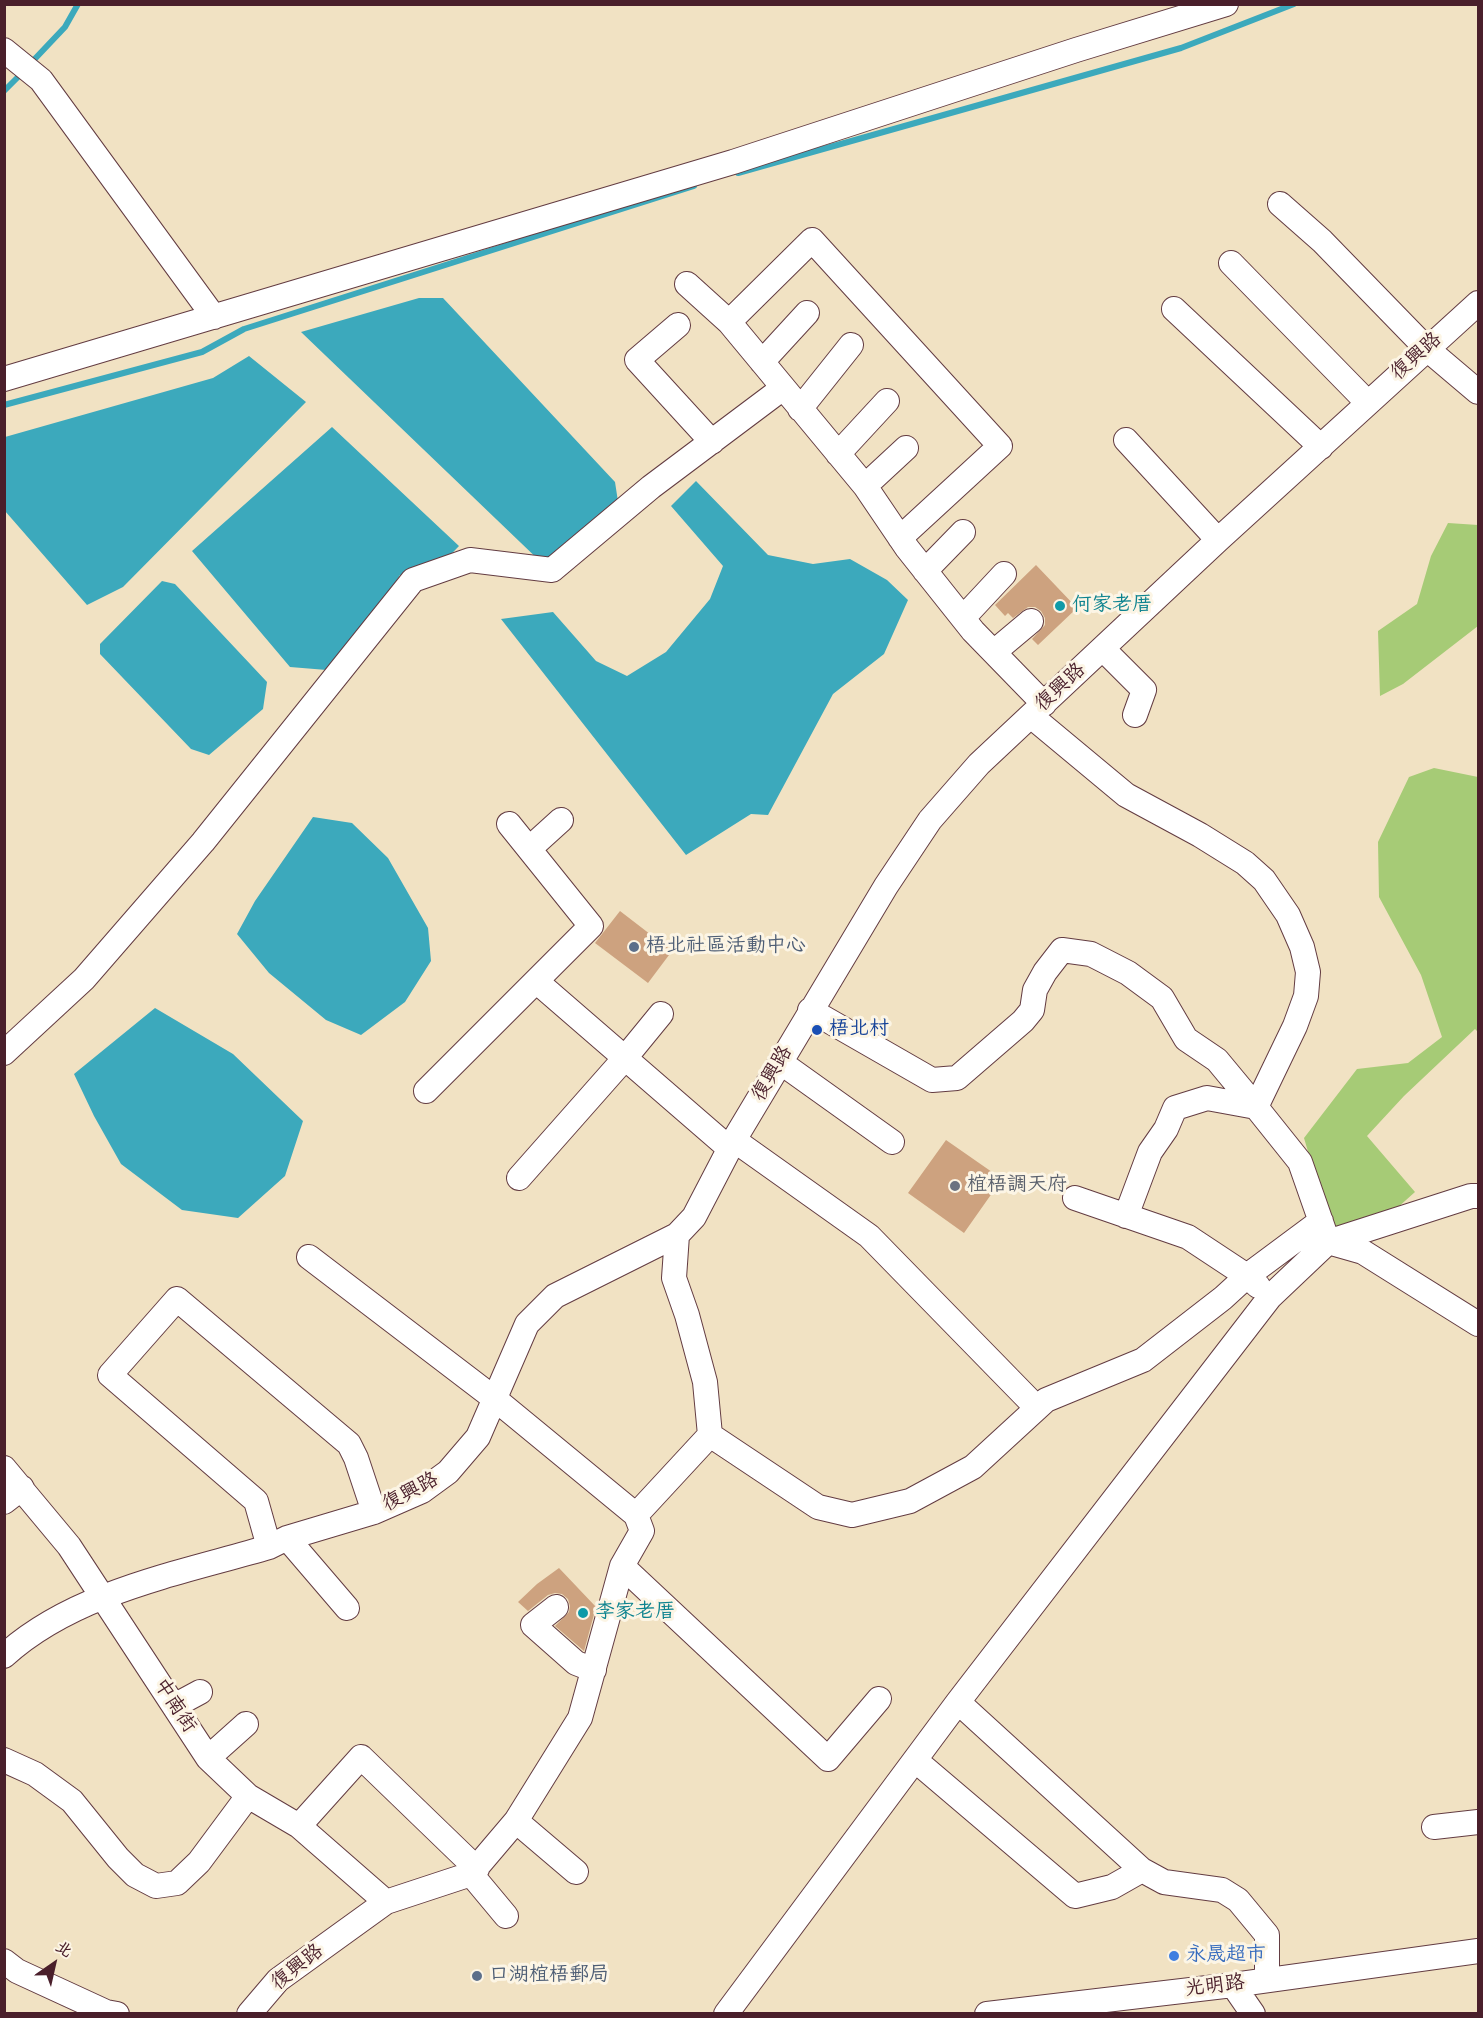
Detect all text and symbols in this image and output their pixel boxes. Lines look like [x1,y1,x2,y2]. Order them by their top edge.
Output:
street label: 復興路 [1387,328,1447,386]
place label: 何家老厝 [1072,594,1152,618]
marker: 何家老厝 [1053,599,1067,613]
street label: 復興路 [1031,659,1091,717]
place label: 梧北社區活動中心 [646,935,806,959]
marker: 梧北社區活動中心 [627,940,641,954]
place label: 梧北村 [829,1018,889,1042]
marker: 梧北村 [810,1023,824,1037]
street label: 復興路 [748,1042,798,1106]
place label: 椬梧調天府 [967,1174,1067,1198]
marker: 椬梧調天府 [948,1179,962,1193]
street label: 復興路 [379,1468,443,1518]
place label: 李家老厝 [595,1601,675,1625]
marker: 李家老厝 [576,1606,590,1620]
street label: 中南街 [148,1674,200,1738]
north arrow [24,1934,84,1994]
text: 北 [51,1935,77,1963]
street label: 復興路 [267,1940,329,1996]
place label: 永晟超市 [1186,1944,1266,1968]
marker: 永晟超市 [1167,1949,1181,1963]
place label: 口湖椬梧郵局 [489,1964,609,1988]
marker: 口湖椬梧郵局 [470,1969,484,1983]
street label: 光明路 [1184,1971,1246,2003]

